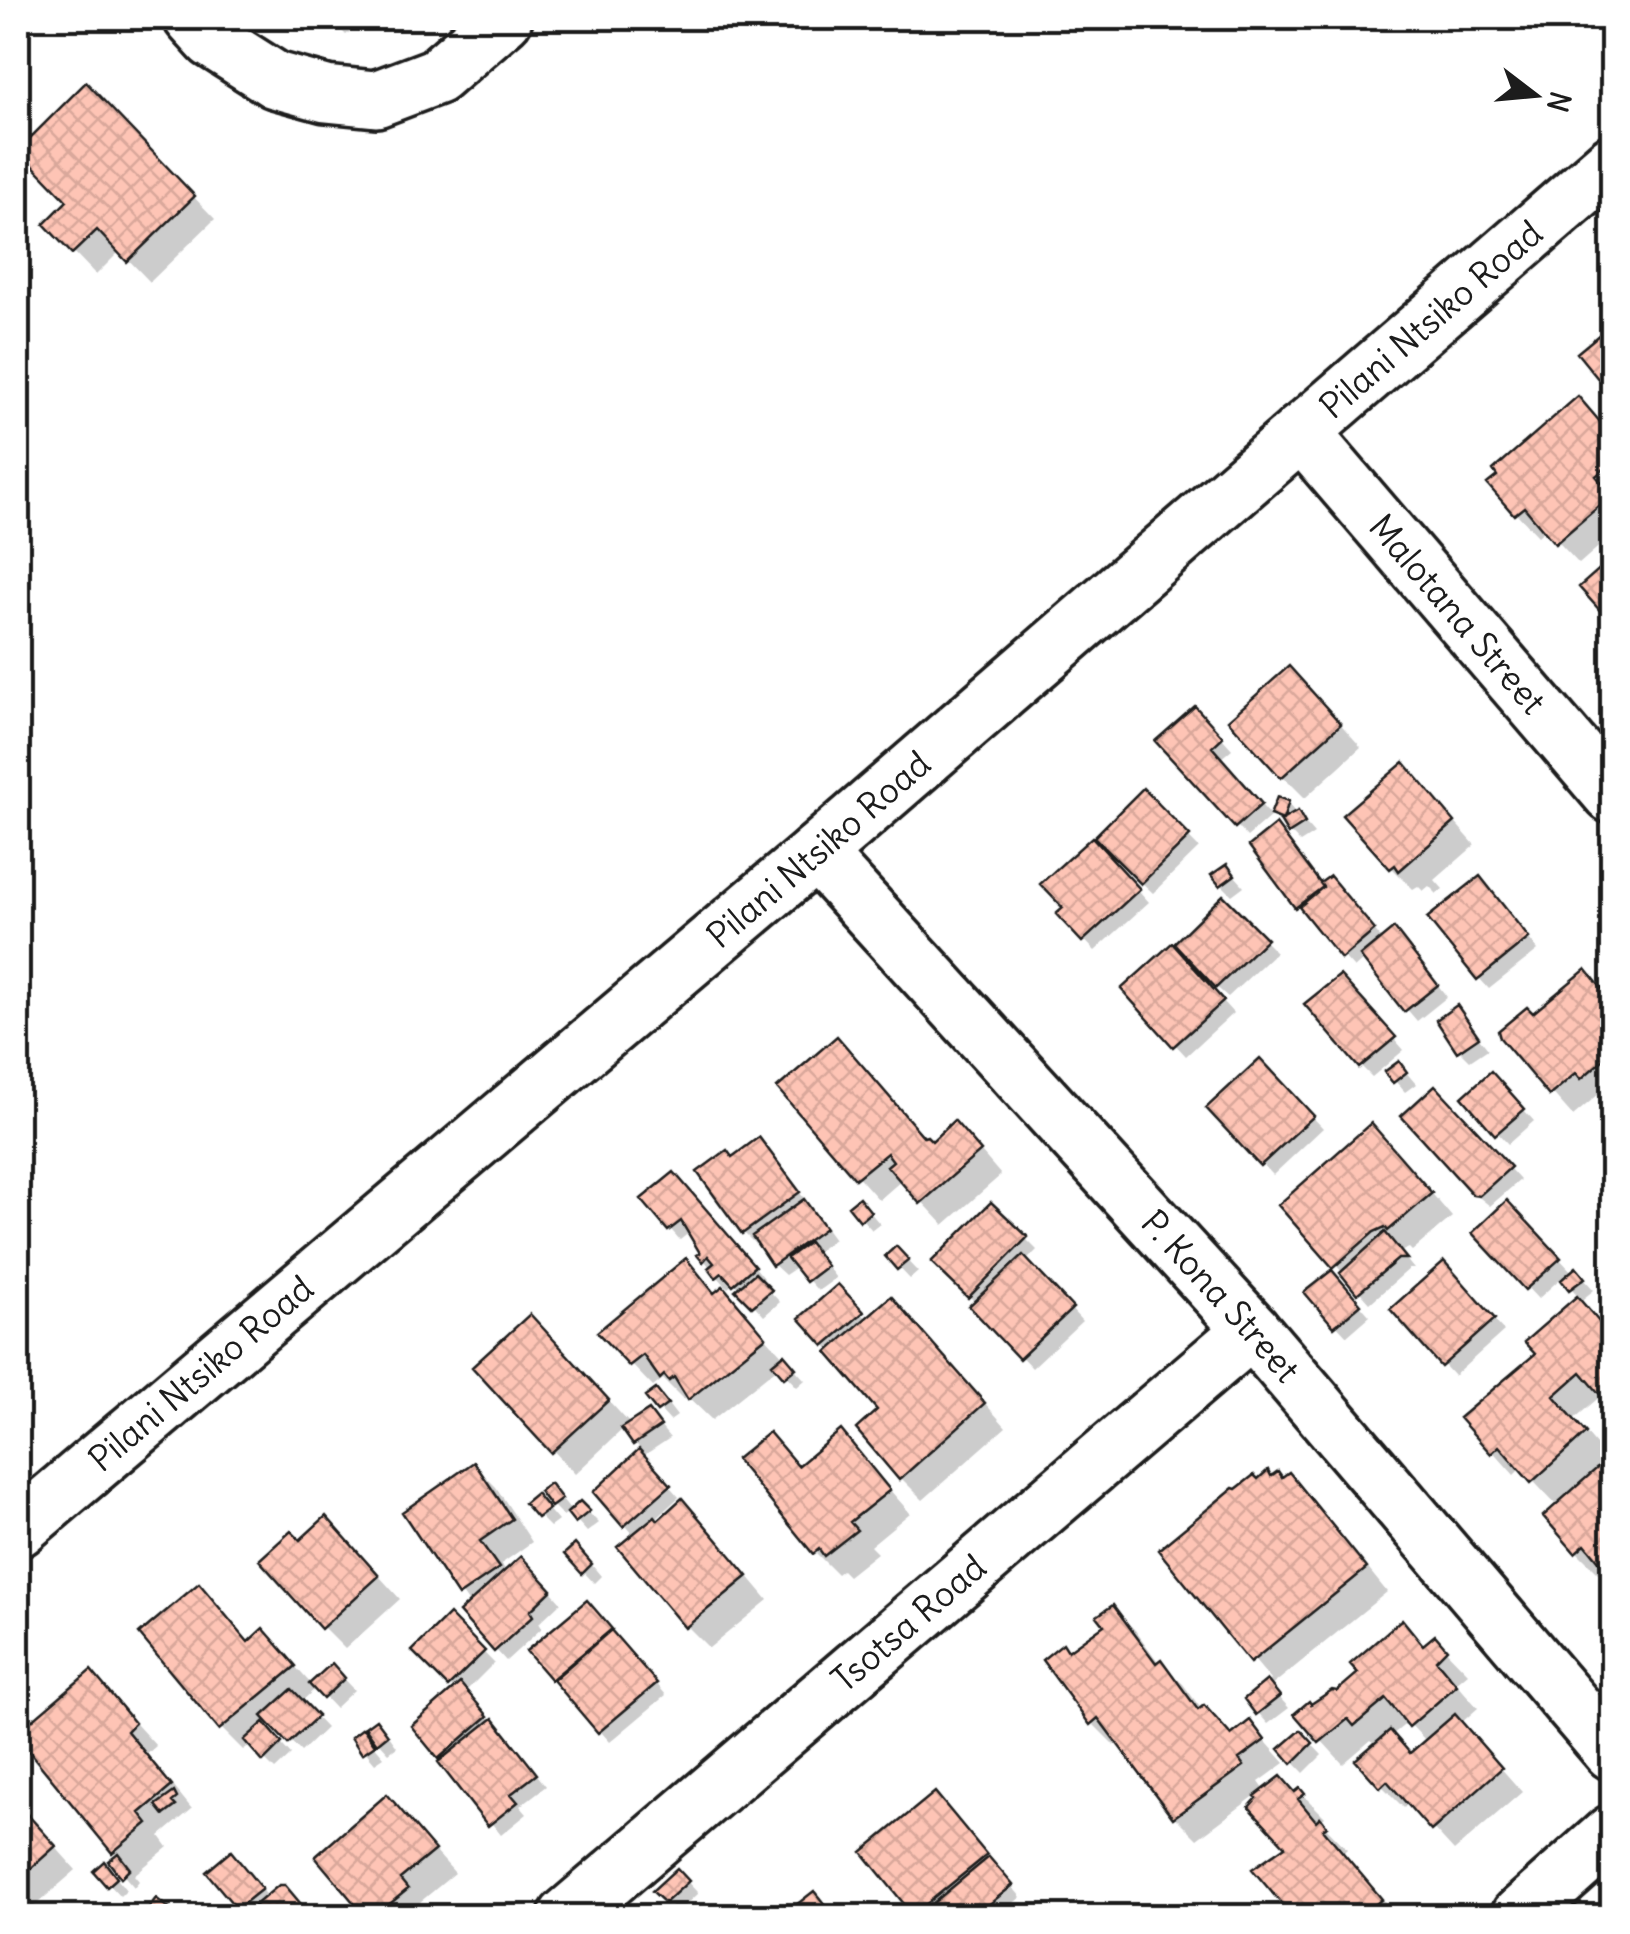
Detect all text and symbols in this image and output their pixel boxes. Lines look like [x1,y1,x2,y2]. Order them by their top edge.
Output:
north arrow [1485,45,1585,145]
text: N [1539,88,1579,116]
street label: Pilani Ntsiko Road [1310,210,1551,427]
street label: Malotana Street [1360,505,1556,723]
street label: Pilani Ntsiko Road [697,741,939,957]
street label: P. Kona Street [1132,1200,1310,1391]
street label: Pilani Ntsiko Road [79,1266,322,1481]
street label: Tsotsa Road [822,1544,995,1701]

